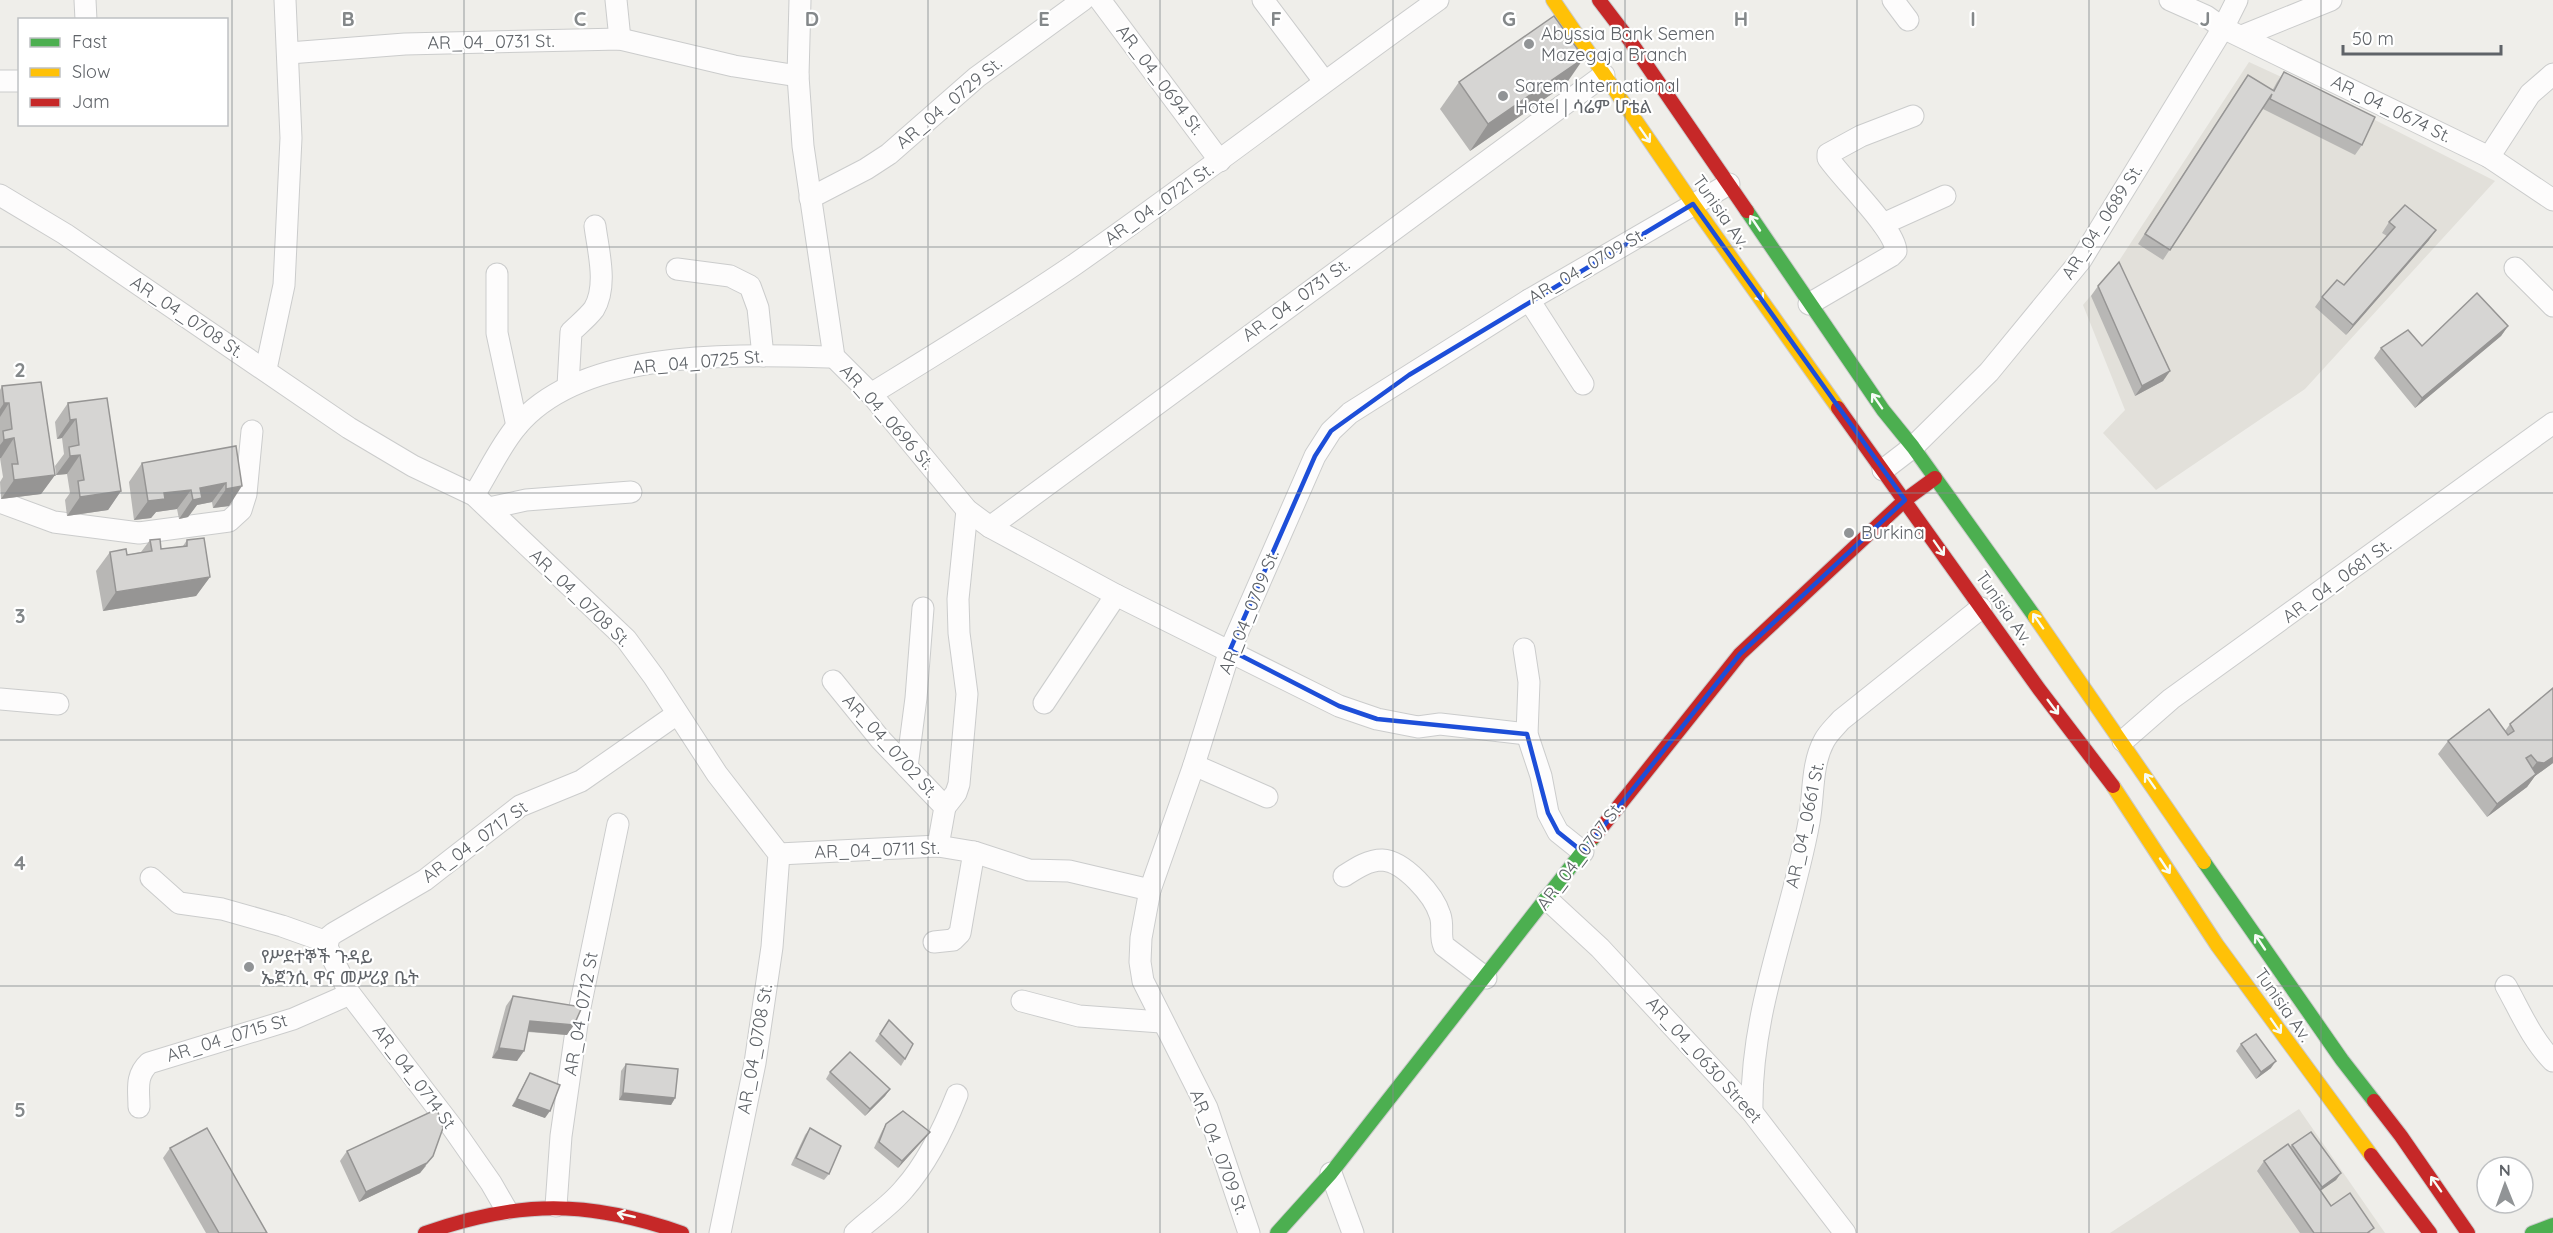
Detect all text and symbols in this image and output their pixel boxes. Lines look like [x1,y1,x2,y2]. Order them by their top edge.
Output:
text: B [341,6,355,31]
text: C [574,6,587,31]
text: D [805,6,819,31]
text: E [1038,6,1050,31]
text: F [1270,6,1282,31]
text: G [1502,6,1516,31]
text: H [1734,6,1748,31]
text: I [1970,6,1976,31]
text: J [2199,6,2211,31]
legend [18,18,228,126]
scale bar [2343,18,2500,56]
street label: AR_04_0694 St. [1111,20,1209,139]
place label: Abyssia Bank Semen Mazegaja Branch [1541,22,1715,66]
text: 50 m [2352,27,2394,50]
street label: AR_04_0731 St. [427,29,555,54]
text: Fast [72,30,107,53]
marker: Abyssia Bank Semen Mazegaja Branch [1522,37,1536,51]
street label: AR_04_0729 St. [891,52,1006,154]
text: Slow [72,60,110,83]
street label: AR_04_0674 St. [2327,70,2455,148]
place label: Sarem International Hotel | ሳሬም ሆቴል [1515,74,1680,118]
marker: Sarem International Hotel | ሳሬም ሆቴል [1496,89,1510,103]
text: Jam [72,90,110,113]
one-way arrow [1639,126,1651,142]
street label: AR_04_0721 St. [1100,157,1218,250]
street label: AR_04_0689 St. [2056,160,2147,284]
street label: Tunisia Av. [1688,170,1755,253]
one-way arrow [1749,215,1761,231]
street label: AR_04_0709 St. [1524,223,1650,309]
street label: AR_04_0731 St. [1237,253,1354,346]
street label: AR_04_0708 St. [126,270,248,363]
one-way arrow [1751,286,1764,302]
street label: AR_04_0725 St. [632,344,764,379]
text: 2 [14,357,26,382]
street label: AR_04_0696 St. [835,359,939,474]
one-way arrow [1871,393,1883,409]
place label: Burkina [1861,521,1925,544]
marker: Burkina [1842,526,1856,540]
street label: AR_04_0681 St. [2278,533,2396,628]
one-way arrow [1933,540,1945,556]
street label: AR_04_0708 St. [525,544,636,652]
street label: AR_04_0709 St. [1213,546,1284,677]
street label: Tunisia Av. [1971,566,2038,649]
text: 3 [15,603,25,628]
one-way arrow [2032,613,2044,629]
street label: AR_04_0702 St. [838,689,943,802]
one-way arrow [2046,698,2059,714]
street label: AR_04_0661 St. [1780,759,1829,890]
one-way arrow [2144,773,2156,789]
street label: AR_04_0717 St [417,796,532,888]
street label: AR_04_0707 St. [1531,797,1628,915]
street label: AR_04_0711 St. [814,836,940,863]
text: 4 [14,850,26,875]
one-way arrow [2159,857,2171,874]
one-way arrow [2254,934,2266,950]
place label: የሥደተኞች ጉዳይ ኤጀንሲ ዋና መሥሪያ ቤት [261,945,419,989]
street label: AR_04_0712 St [558,950,603,1078]
marker: የሥደተኞች ጉዳይ ኤጀንሲ ዋና መሥሪያ ቤት [242,960,256,974]
street label: Tunisia Av. [2250,963,2317,1046]
street label: AR_04_0708 St. [732,982,777,1116]
street label: AR_04_0630 Street [1641,992,1767,1128]
street label: AR_04_0715 St [164,1008,290,1067]
one-way arrow [2270,1018,2282,1034]
street label: AR_04_0714 St [368,1020,461,1133]
street label: AR_04_0709 St. [1185,1086,1254,1218]
text: 5 [14,1097,26,1122]
north arrow [2475,1155,2535,1215]
text: N [2499,1160,2511,1180]
one-way arrow [2430,1177,2442,1193]
one-way arrow [617,1209,636,1221]

